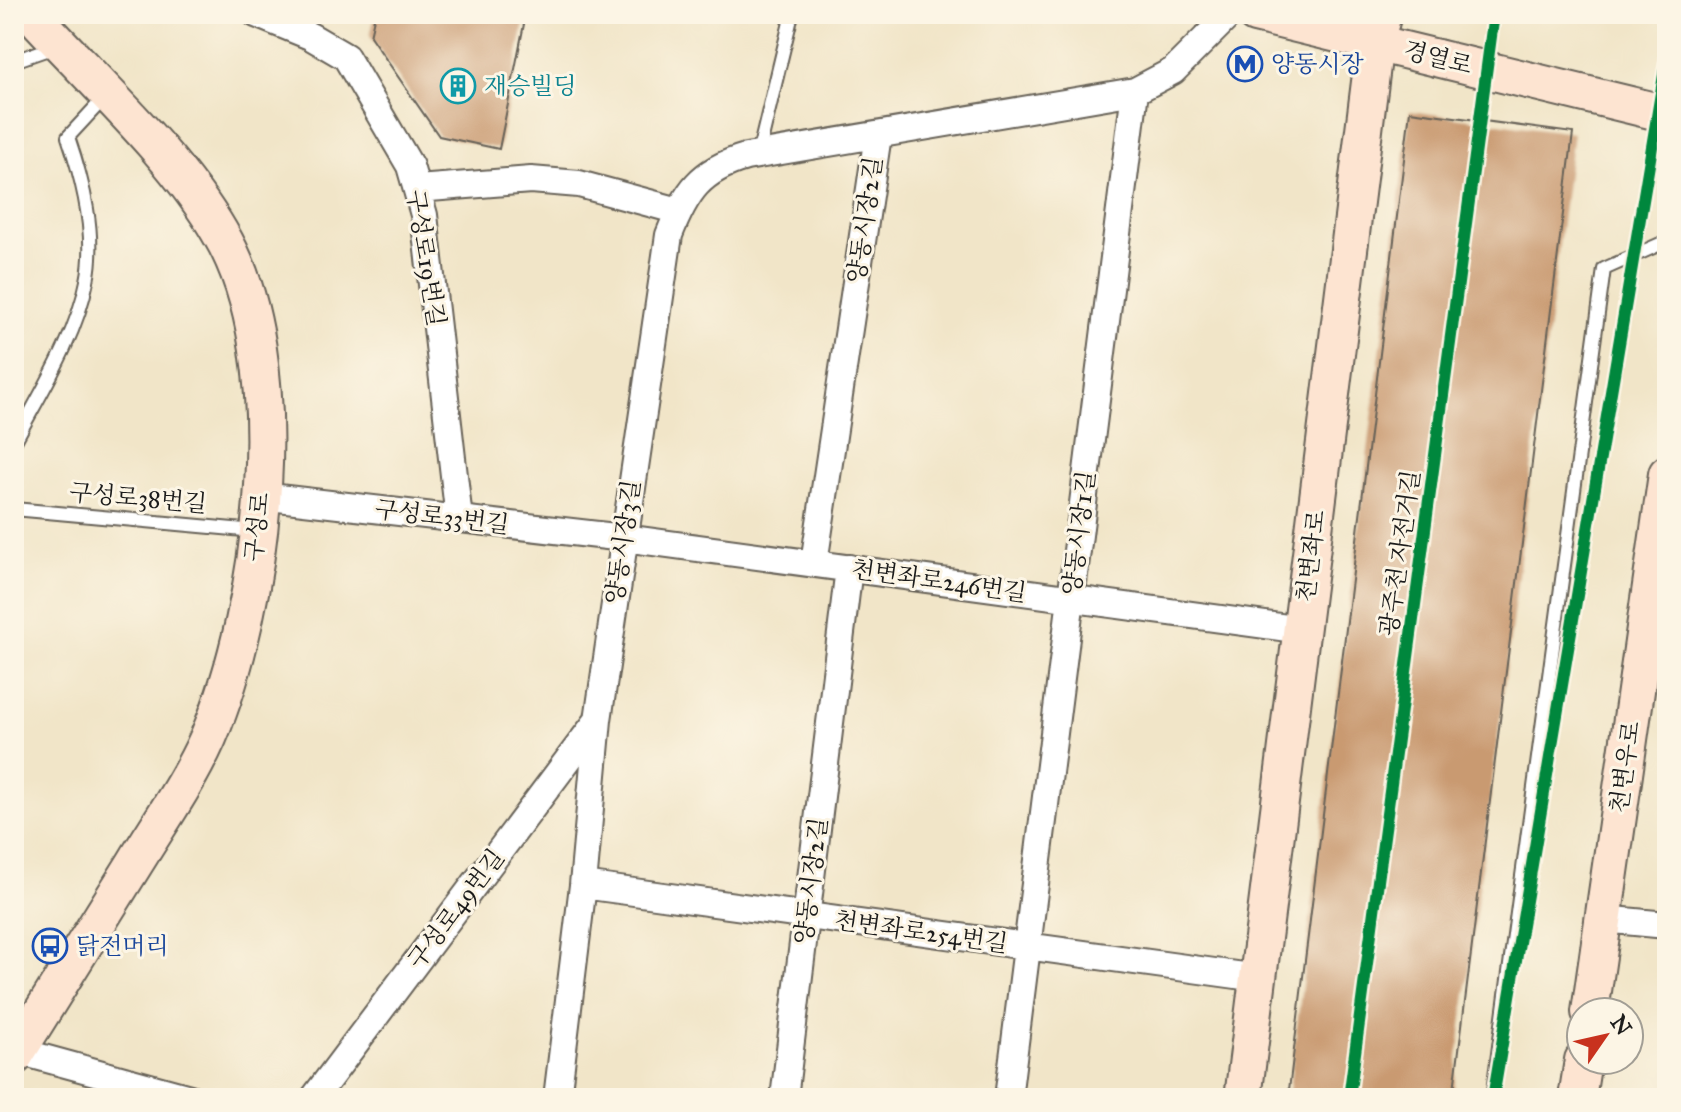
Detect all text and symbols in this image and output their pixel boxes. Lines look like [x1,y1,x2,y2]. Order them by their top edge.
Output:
street label: 경열로 [1401,35,1475,81]
metro station icon: 양동시장 [1226,45,1264,83]
place label: 양동시장 [1271,49,1365,79]
building icon: 재승빌딩 [439,67,477,105]
place label: 재승빌딩 [484,71,577,101]
street label: 양동시장2길 [841,155,889,285]
street label: 구성로19번길 [400,187,452,329]
street label: 광주천 자전거길 [1373,468,1427,638]
street label: 양동시장1길 [1056,469,1102,597]
street label: 구성로38번길 [68,477,208,519]
street label: 양동시장3길 [599,478,647,606]
street label: 구성로 [238,491,276,563]
street label: 구성로33번길 [373,494,511,540]
street label: 천변좌로 [1290,508,1332,604]
street label: 천변좌로246번길 [849,554,1029,608]
street label: 천변우로 [1604,719,1646,815]
street label: 양동시장2길 [788,816,834,946]
street label: 구성로49번길 [401,843,511,975]
street label: 천변좌로254번길 [832,905,1010,959]
bus stop icon: 닭전머리 [31,927,69,965]
place label: 닭전머리 [76,931,169,961]
north arrow [1565,996,1645,1076]
text: N [1605,1010,1638,1041]

